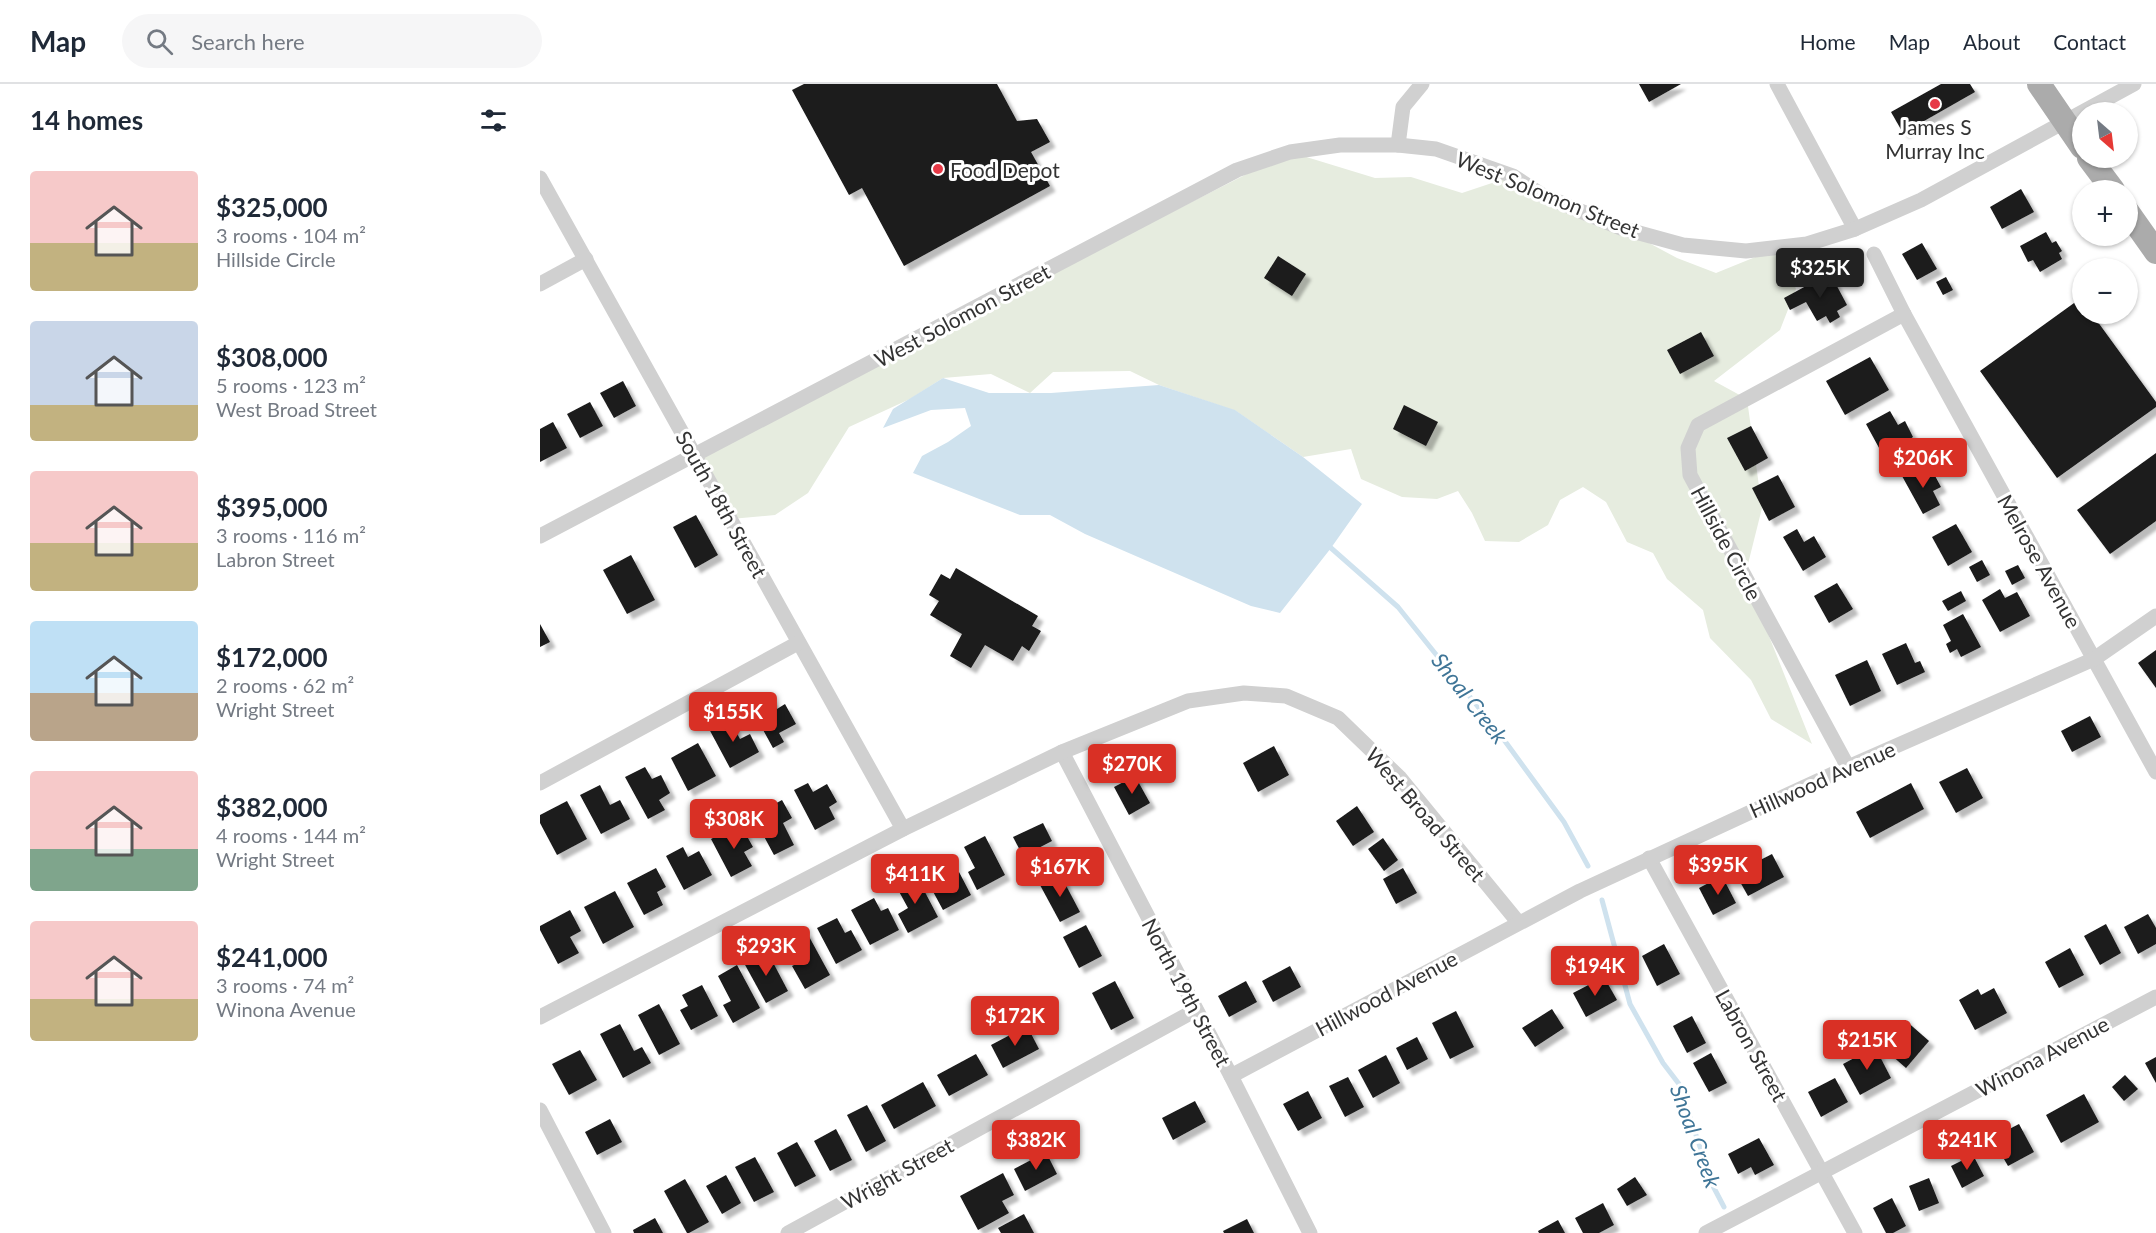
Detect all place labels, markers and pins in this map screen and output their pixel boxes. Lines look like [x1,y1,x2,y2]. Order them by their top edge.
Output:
marker: James S Murray Inc [1928,97,1942,111]
place label: James S Murray Inc [1885,114,1985,163]
place label: Food Depot [950,157,1060,182]
marker: Food Depot [931,162,945,176]
pin: $325K [1778,248,1862,299]
pin: $206K [1881,438,1965,489]
pin: $155K [691,692,775,743]
pin: $270K [1090,744,1174,795]
pin: $308K [692,799,776,850]
pin: $395K [1676,845,1760,896]
pin: $167K [1018,847,1102,898]
pin: $411K [873,854,957,905]
pin: $293K [724,926,808,977]
pin: $194K [1553,946,1637,997]
pin: $172K [973,996,1057,1047]
pin: $215K [1825,1020,1909,1071]
pin: $382K [994,1120,1078,1171]
pin: $241K [1925,1120,2009,1171]

